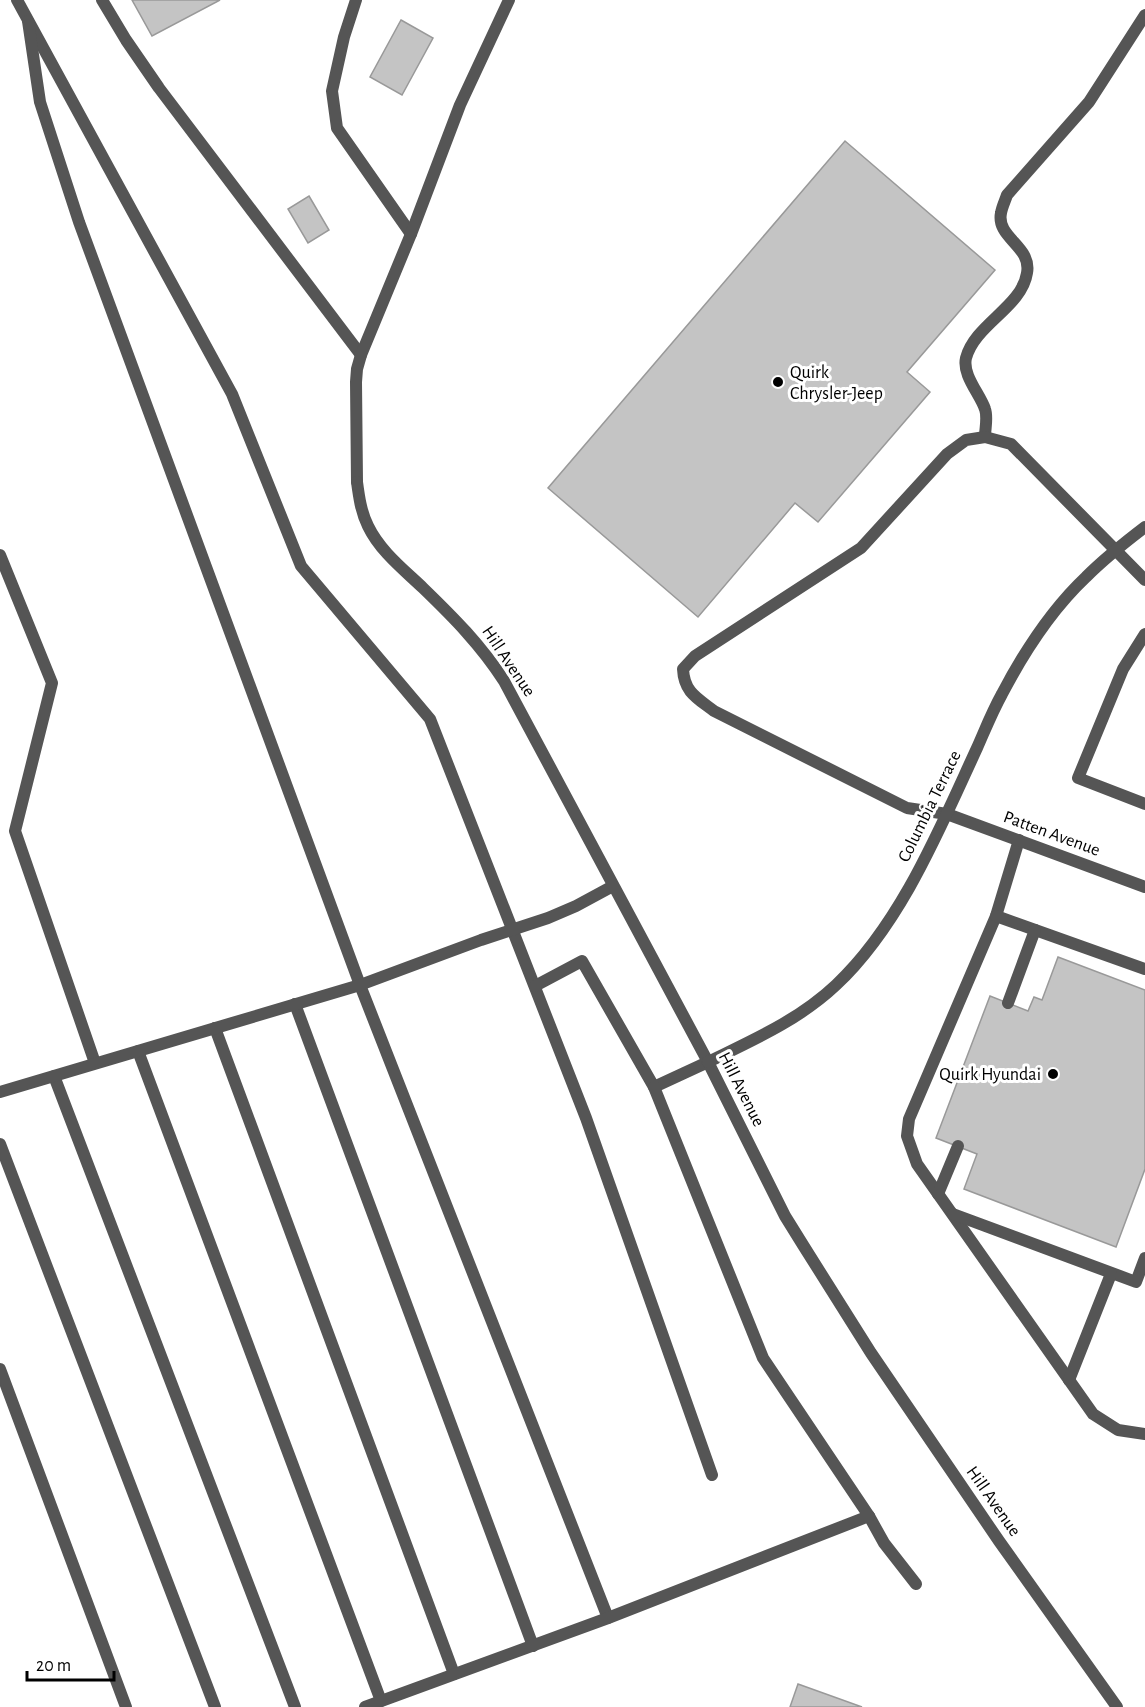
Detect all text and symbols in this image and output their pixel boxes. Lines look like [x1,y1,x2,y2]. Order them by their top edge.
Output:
place label: Quirk Chrysler-Jeep [790,364,883,403]
marker: Quirk Chrysler-Jeep [771,375,785,389]
street label: Hill Avenue [478,623,538,700]
street label: Columbia Terrace [895,748,965,865]
street label: Patten Avenue [1001,808,1102,860]
street label: Hill Avenue [715,1049,768,1130]
place label: Quirk Hyundai [939,1066,1041,1084]
marker: Quirk Hyundai [1046,1067,1060,1081]
street label: Hill Avenue [963,1463,1024,1540]
scale bar [27,1644,114,1682]
text: 20 m [36,1657,71,1675]

